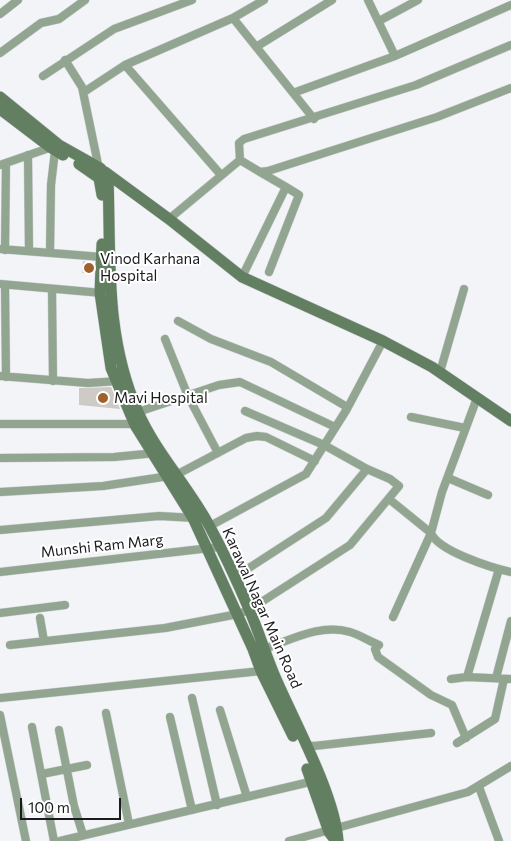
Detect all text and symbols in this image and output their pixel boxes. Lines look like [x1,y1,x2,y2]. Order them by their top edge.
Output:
place label: Vinod Karhana Hospital [100,250,200,285]
marker: Vinod Karhana Hospital [82,261,96,275]
place label: Mavi Hospital [114,389,208,407]
marker: Mavi Hospital [96,391,110,405]
street label: Karawal Nagar Main Road [218,525,306,691]
street label: Munshi Ram Marg [40,531,164,561]
scale bar [22,788,124,820]
text: 100 m [28,798,70,816]

